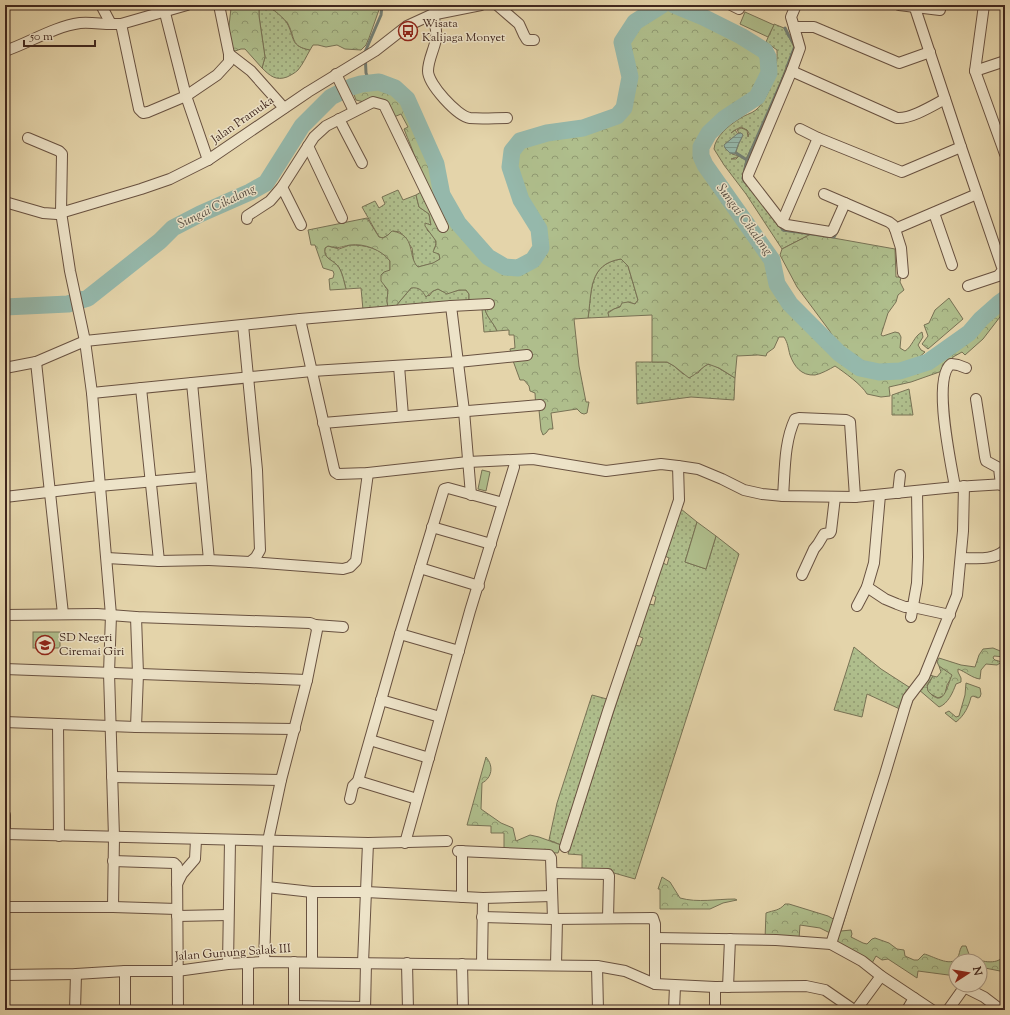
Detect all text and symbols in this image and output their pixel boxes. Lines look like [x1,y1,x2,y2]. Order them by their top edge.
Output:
place label: Wisata Kalijaga Monyet [422,15,505,47]
bus stop icon: Wisata Kalijaga Monyet [397,20,419,42]
scale bar [24,22,95,48]
text: 50 m [29,28,53,46]
street label: Jalan Pramuka [207,91,278,149]
water label: Sungai Cikalong [175,180,259,234]
water label: Sungai Cikalong [712,180,776,260]
place label: SD Negeri Ciremai Giri [59,629,125,661]
school or university icon: SD Negeri Ciremai Giri [34,634,56,656]
street label: Jalan Gunung Salak III [174,940,292,966]
north arrow [948,953,988,993]
text: N [968,964,986,977]

